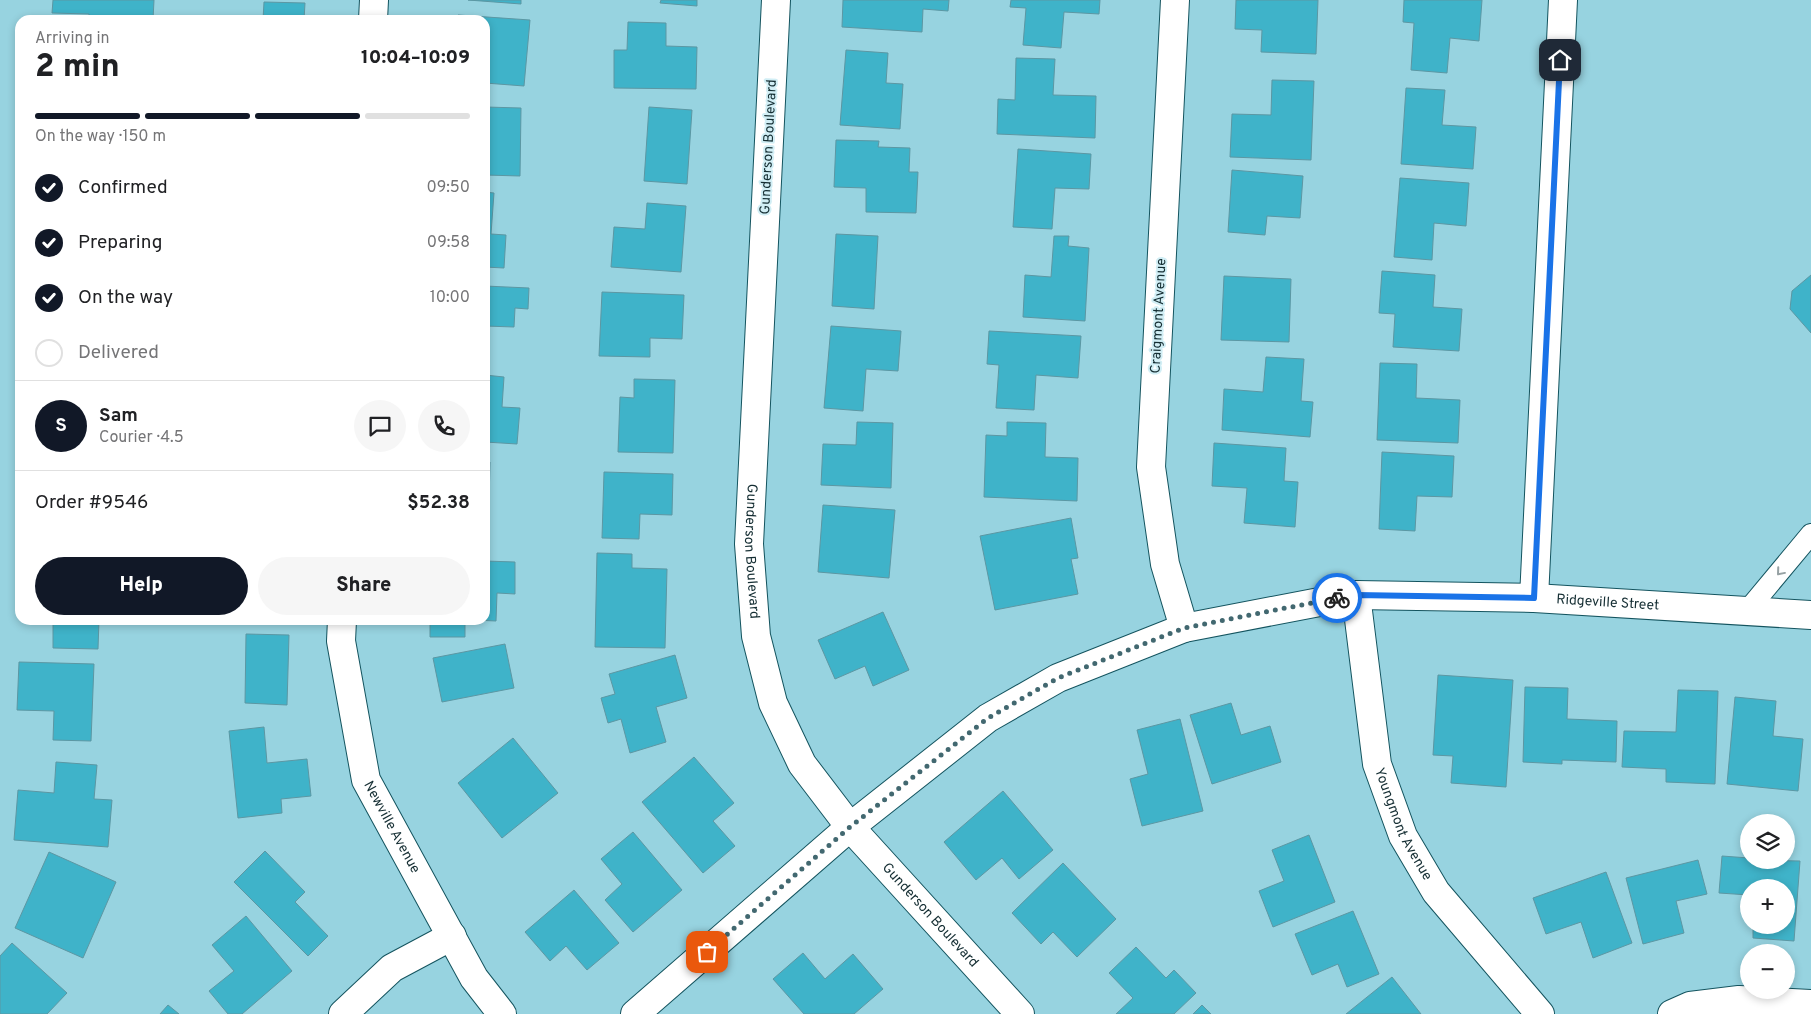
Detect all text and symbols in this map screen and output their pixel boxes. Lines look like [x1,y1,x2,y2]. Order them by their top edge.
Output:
text: Arriving in [35,29,110,49]
pin [1539,39,1581,81]
text: 10:04–10:09 [361,46,470,70]
icon: home [1546,46,1574,74]
text: 2 min [35,48,120,88]
street label: Gunderson Boulevard [757,79,781,215]
text: On the way · 150 m [35,127,166,147]
icon: check [35,174,63,202]
text: Confirmed [78,176,168,200]
text: 09:50 [426,178,470,198]
icon: check [35,229,63,257]
text: Preparing [78,231,162,255]
text: 09:58 [427,233,470,253]
street label: Craigmont Avenue [1147,258,1171,374]
icon: check [35,284,63,312]
text: On the way [78,286,173,310]
text: 10:00 [430,288,470,308]
text: Delivered [78,341,159,365]
button: chat [354,400,406,452]
button: phone [418,400,470,452]
text: Sam [99,404,138,428]
text: S [55,414,67,438]
text: Courier · 4.5 [99,428,184,448]
street label: Gunderson Boulevard [740,483,763,619]
text: Order #9546 [35,491,148,515]
text: $52.38 [407,491,470,515]
button: Help [35,557,248,615]
button: Share [258,557,470,615]
one-way arrow [1776,566,1785,575]
courier [1312,573,1362,623]
icon: bike [1323,584,1351,612]
street label: Ridgeville Street [1556,591,1660,614]
street label: Youngmont Avenue [1371,766,1436,883]
street label: Newville Avenue [360,778,424,876]
map controls [1740,814,1795,999]
button: layers [1740,814,1795,869]
street label: Gunderson Boulevard [878,859,982,971]
button: + [1740,879,1795,934]
pin [686,931,728,973]
icon: bag [693,938,721,966]
button: − [1740,944,1795,999]

